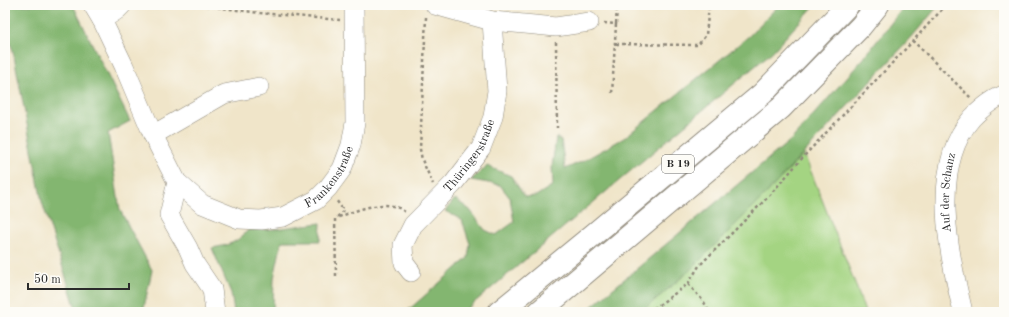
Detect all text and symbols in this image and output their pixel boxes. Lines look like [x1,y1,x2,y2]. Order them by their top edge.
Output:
street label: Thüringerstraße [442,117,498,195]
street label: Frankenstraße [303,144,356,211]
street label: Auf der Schanz [940,152,958,233]
road number: B 19 [662,155,694,173]
scale bar [28,265,129,291]
text: 50 m [34,273,61,286]

